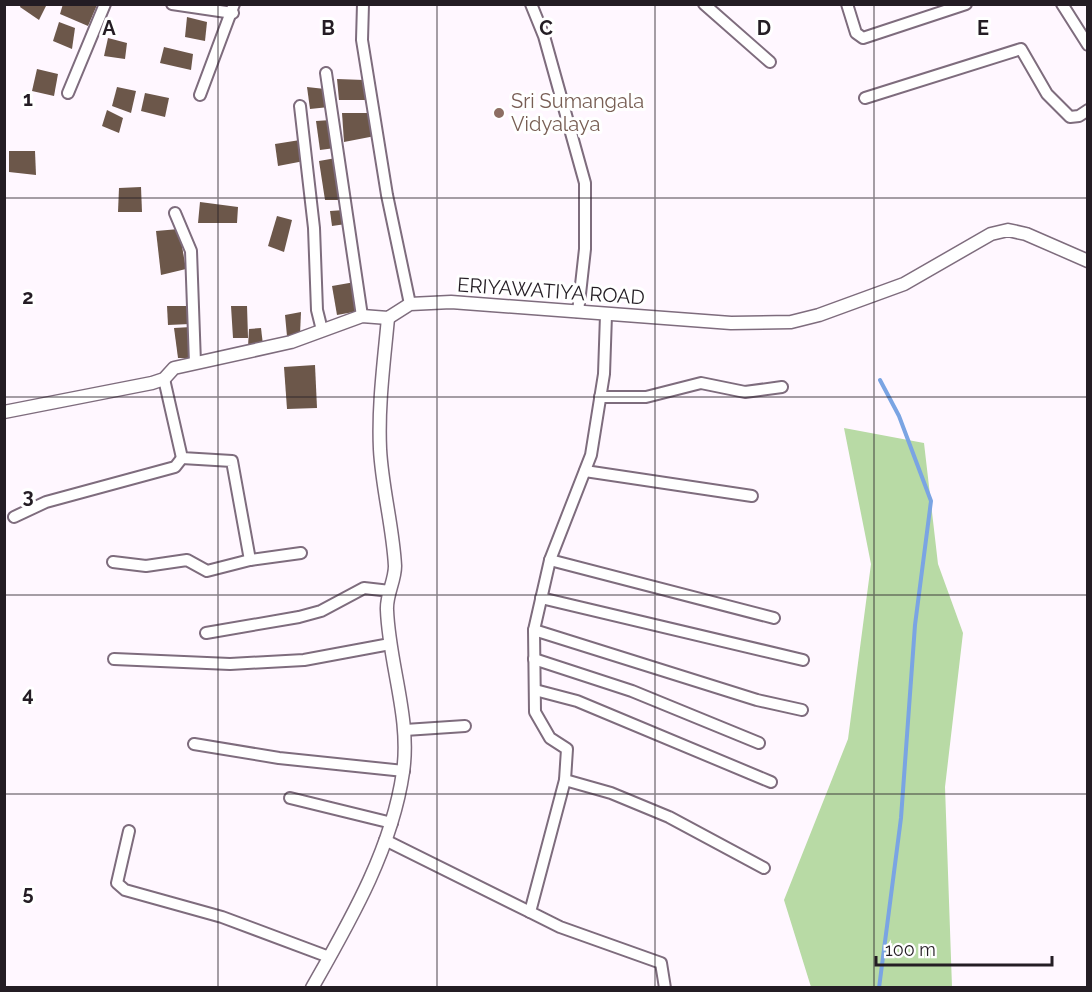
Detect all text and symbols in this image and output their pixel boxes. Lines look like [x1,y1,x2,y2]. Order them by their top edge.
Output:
text: A [102,16,116,40]
text: B [321,16,335,40]
text: C [539,16,553,40]
text: D [757,16,771,40]
text: E [977,16,989,40]
text: 1 [23,87,33,111]
place label: Sri Sumangala Vidyalaya [511,89,644,136]
marker: Sri Sumangala Vidyalaya [492,106,506,120]
street label: ERIYAWATIYA ROAD [456,272,646,310]
text: 2 [22,285,34,309]
text: 3 [22,484,34,508]
text: 4 [22,682,34,706]
text: 5 [22,881,34,905]
scale bar [876,929,1052,967]
text: 100 m [885,939,936,960]

